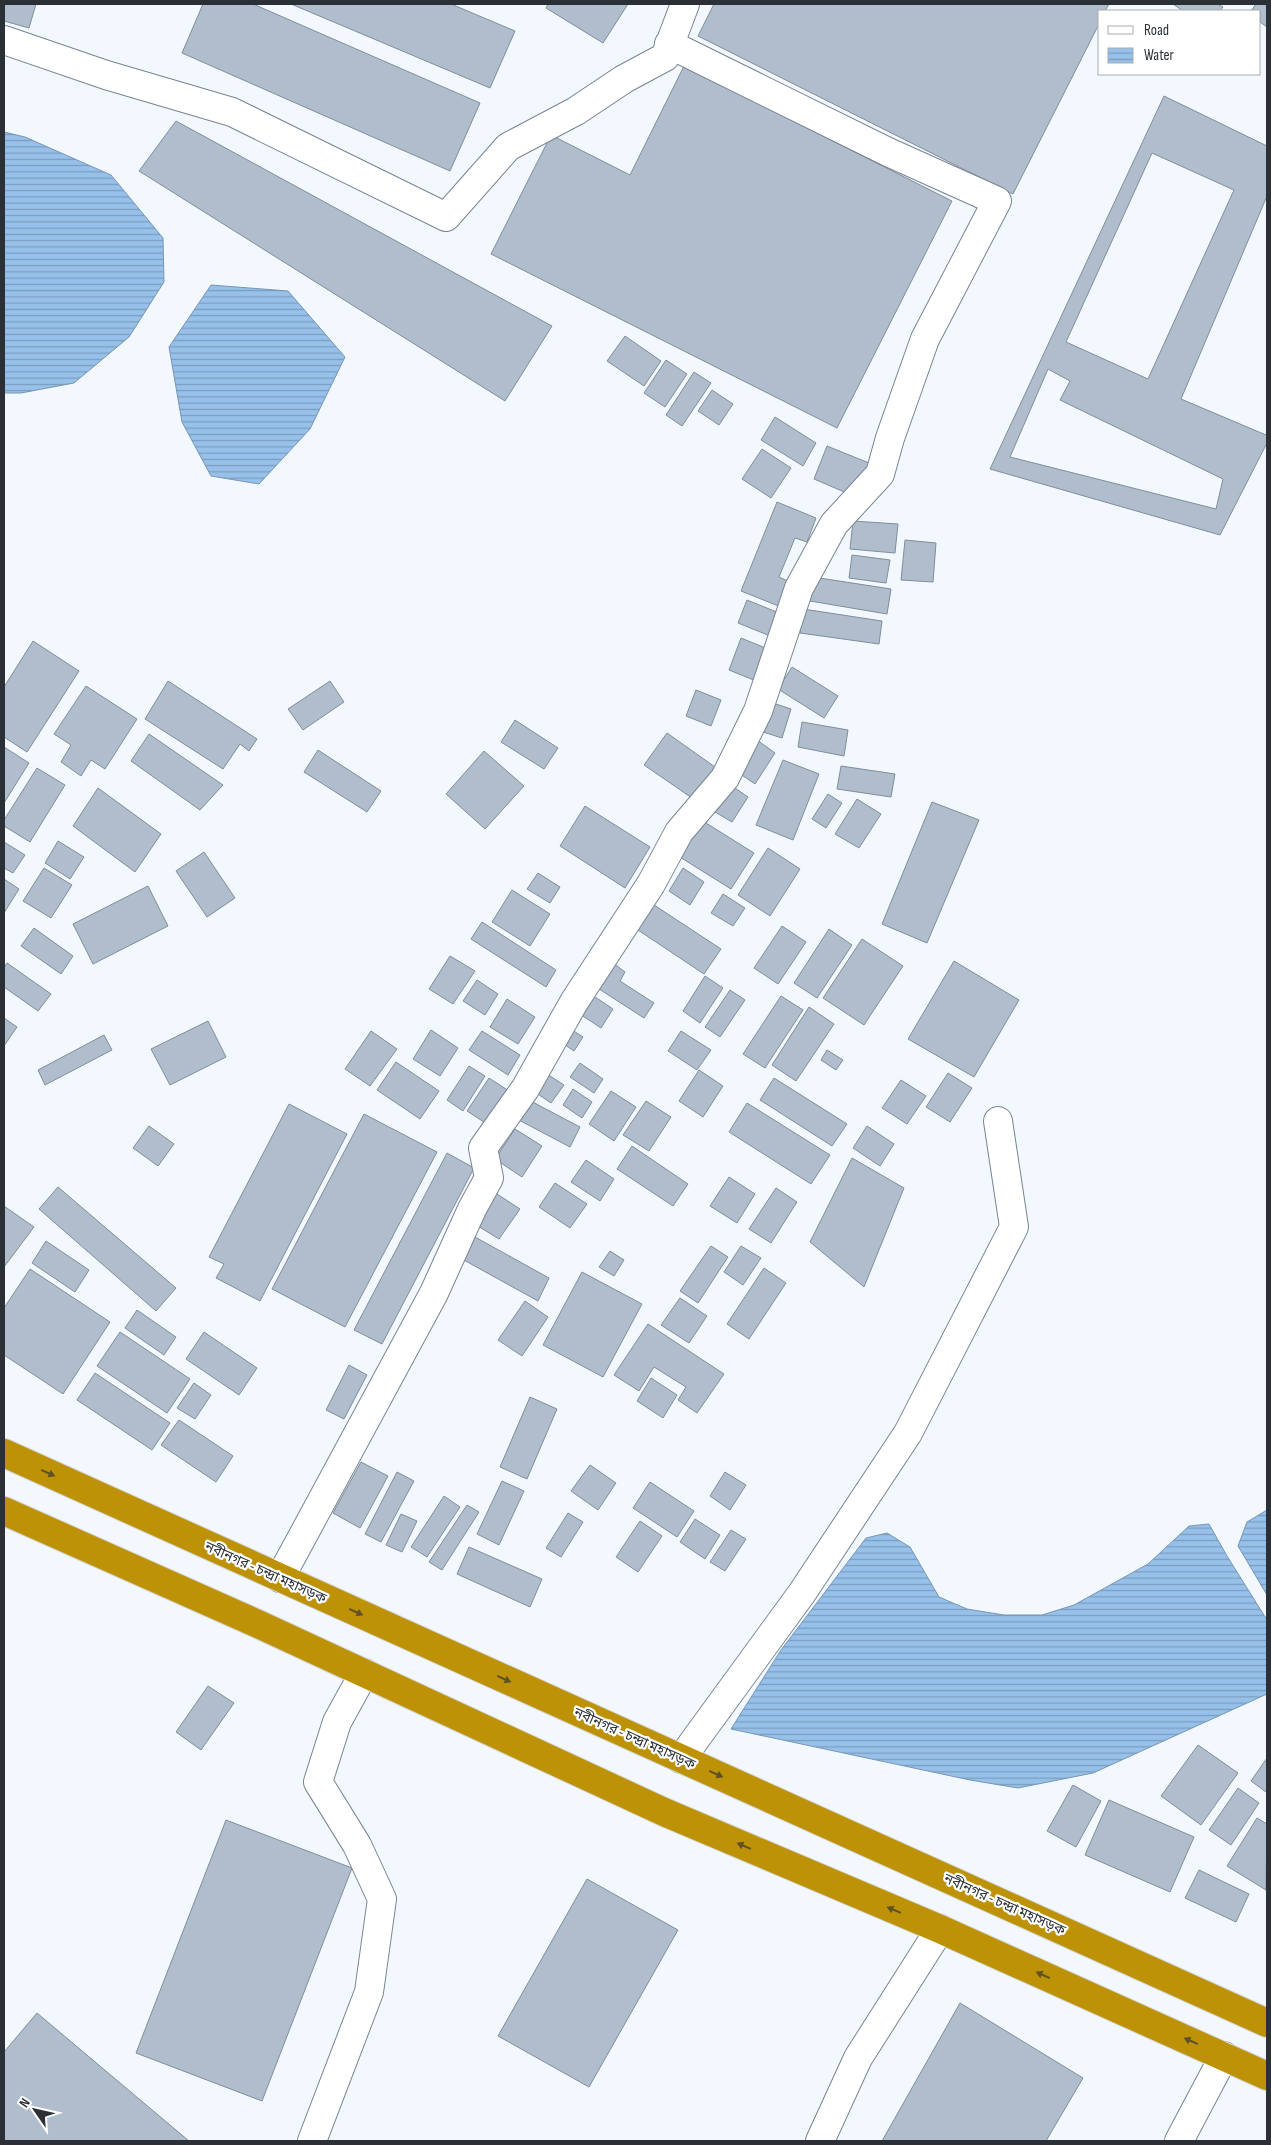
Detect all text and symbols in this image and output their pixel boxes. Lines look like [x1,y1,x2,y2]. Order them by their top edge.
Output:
legend [1098,10,1261,75]
text: Road [1144,21,1169,40]
text: Water [1144,46,1175,65]
one-way arrow [41,1469,55,1477]
street label: নবীনগর - চন্দ্রা মহাসড়ক [201,1538,330,1607]
one-way arrow [349,1609,363,1617]
one-way arrow [497,1675,511,1683]
street label: নবীনগর - চন্দ্রা মহাসড়ক [570,1704,699,1773]
one-way arrow [709,1771,723,1779]
one-way arrow [737,1842,751,1850]
street label: নবীনগর - চন্দ্রা মহাসড়ক [940,1870,1069,1939]
one-way arrow [887,1905,901,1913]
one-way arrow [1036,1971,1050,1979]
one-way arrow [1184,2037,1198,2045]
north arrow [10,2085,60,2135]
text: N [15,2095,34,2111]

